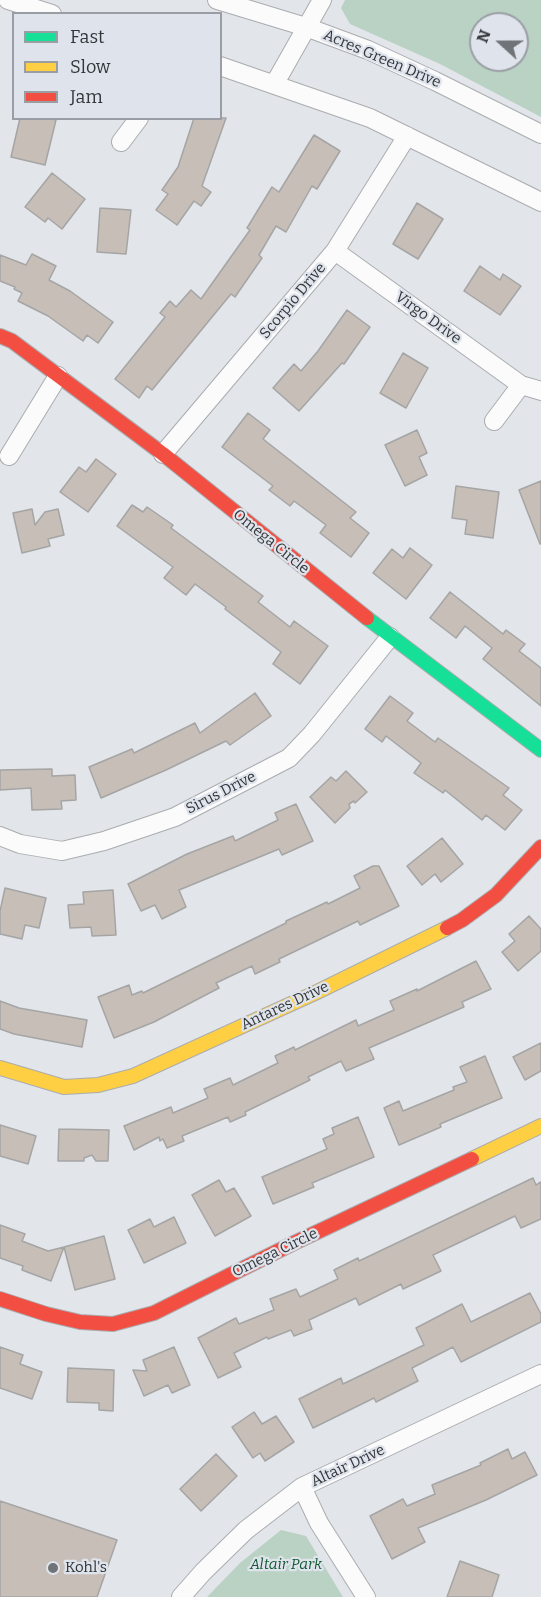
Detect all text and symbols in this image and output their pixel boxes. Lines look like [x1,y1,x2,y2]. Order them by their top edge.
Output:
legend [12,12,222,120]
north arrow [469,12,529,72]
text: Fast [70,26,105,48]
street label: Acres Green Drive [321,26,443,92]
text: N [473,27,495,45]
text: Slow [70,56,110,78]
text: Jam [70,86,103,108]
street label: Scorpio Drive [256,259,330,343]
street label: Virgo Drive [391,288,465,348]
street label: Omega Circle [229,506,313,578]
street label: Sirus Drive [183,768,259,818]
street label: Antares Drive [238,978,332,1034]
street label: Omega Circle [229,1225,321,1281]
street label: Altair Drive [308,1441,388,1491]
park label: Altair Park [250,1556,322,1574]
place label: Kohl's [65,1559,107,1577]
marker: Kohl's [46,1561,60,1575]

